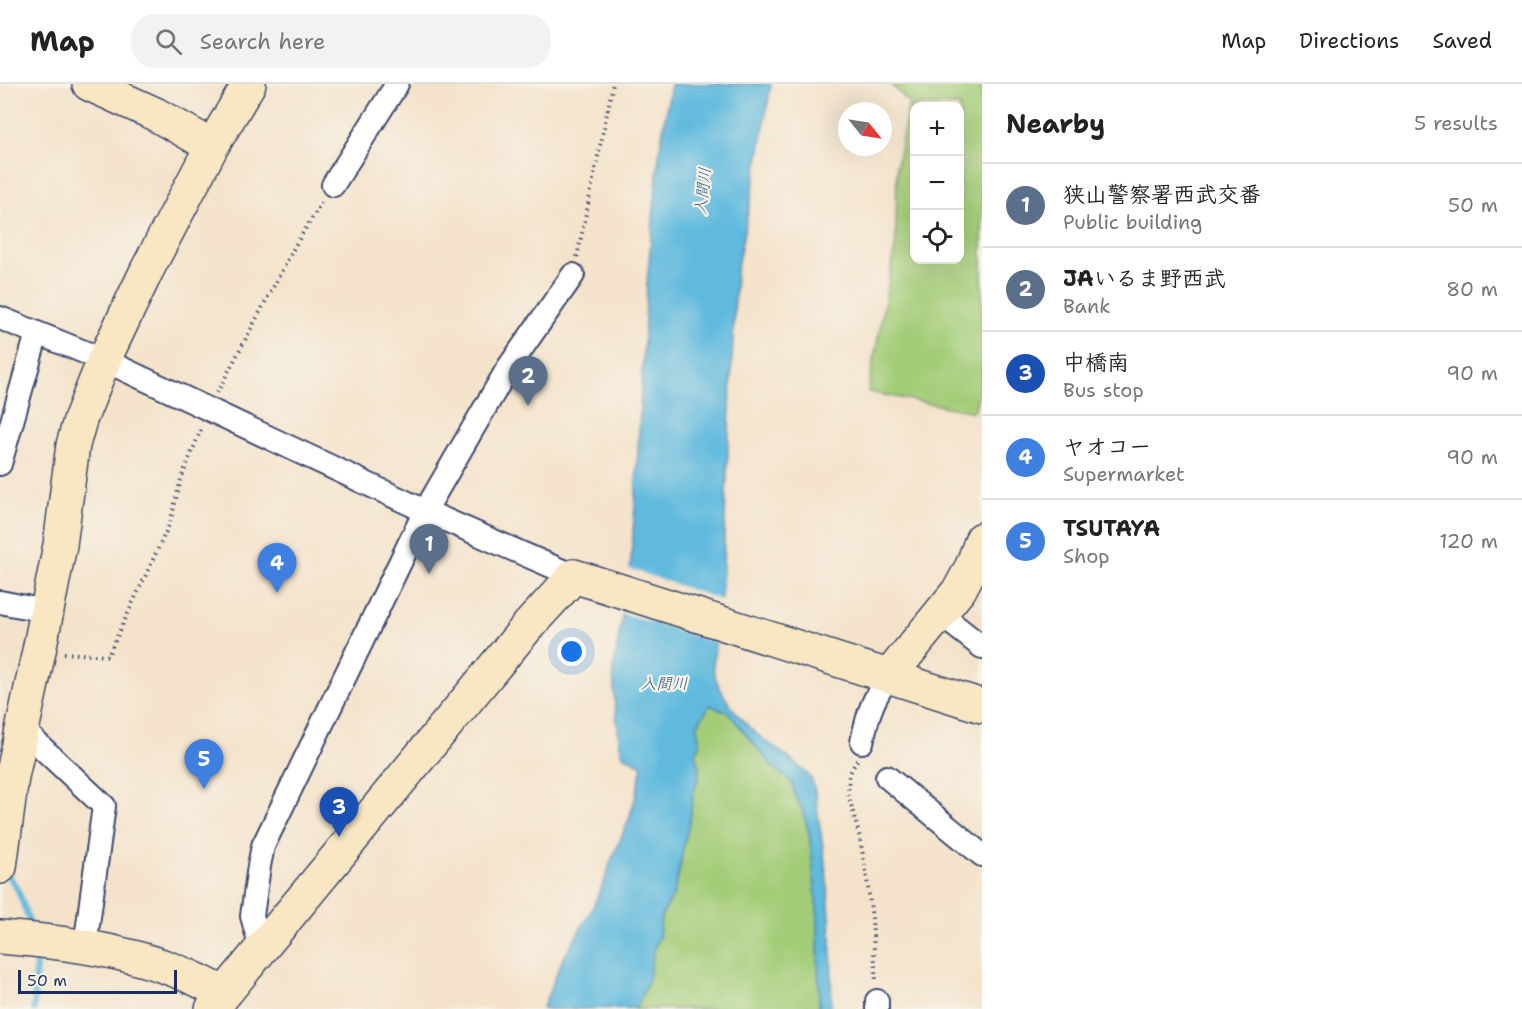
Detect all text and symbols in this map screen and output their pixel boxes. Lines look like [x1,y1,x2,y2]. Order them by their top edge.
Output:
search box [131,14,551,68]
text: Map [30,22,95,60]
icon: search [152,25,185,58]
text: Search here [200,27,325,56]
text: Map [1221,27,1266,55]
text: Directions [1299,27,1399,55]
text: Saved [1432,27,1492,55]
north arrow [838,102,892,156]
map controls [910,102,964,264]
button: + [910,102,964,156]
text: Nearby [1006,106,1105,141]
text: 5 results [1414,110,1498,136]
button: − [910,156,964,210]
water label: 入間川 [690,166,715,216]
text: 狭山警察署西武交番 [1063,180,1261,209]
text: 1 [1021,192,1030,218]
text: 50 m [1448,192,1498,218]
text: Public building [1063,209,1202,235]
button: locate [910,210,964,264]
text: JAいるま野西武 [1063,264,1226,293]
text: 2 [1019,276,1033,302]
text: 80 m [1446,276,1498,302]
text: Bank [1063,293,1111,319]
text: 中橋南 [1063,348,1129,377]
pin: 2 [508,356,548,406]
text: 3 [1019,360,1033,386]
text: 90 m [1446,360,1498,386]
text: Bus stop [1063,377,1144,403]
text: ヤオコー [1063,432,1151,461]
text: 4 [1019,444,1033,470]
text: 90 m [1446,444,1498,470]
text: Supermarket [1063,461,1185,487]
text: TSUTAYA [1063,514,1160,543]
pin: 1 [410,524,448,574]
text: 5 [1019,528,1032,554]
text: 120 m [1439,528,1498,554]
text: Shop [1063,543,1110,569]
pin: 4 [258,544,296,593]
your location [557,637,586,666]
water label: 入間川 [640,673,688,694]
pin: 5 [184,740,224,789]
pin: 3 [320,788,358,837]
scale bar [18,967,177,994]
text: 50 m [27,970,67,991]

